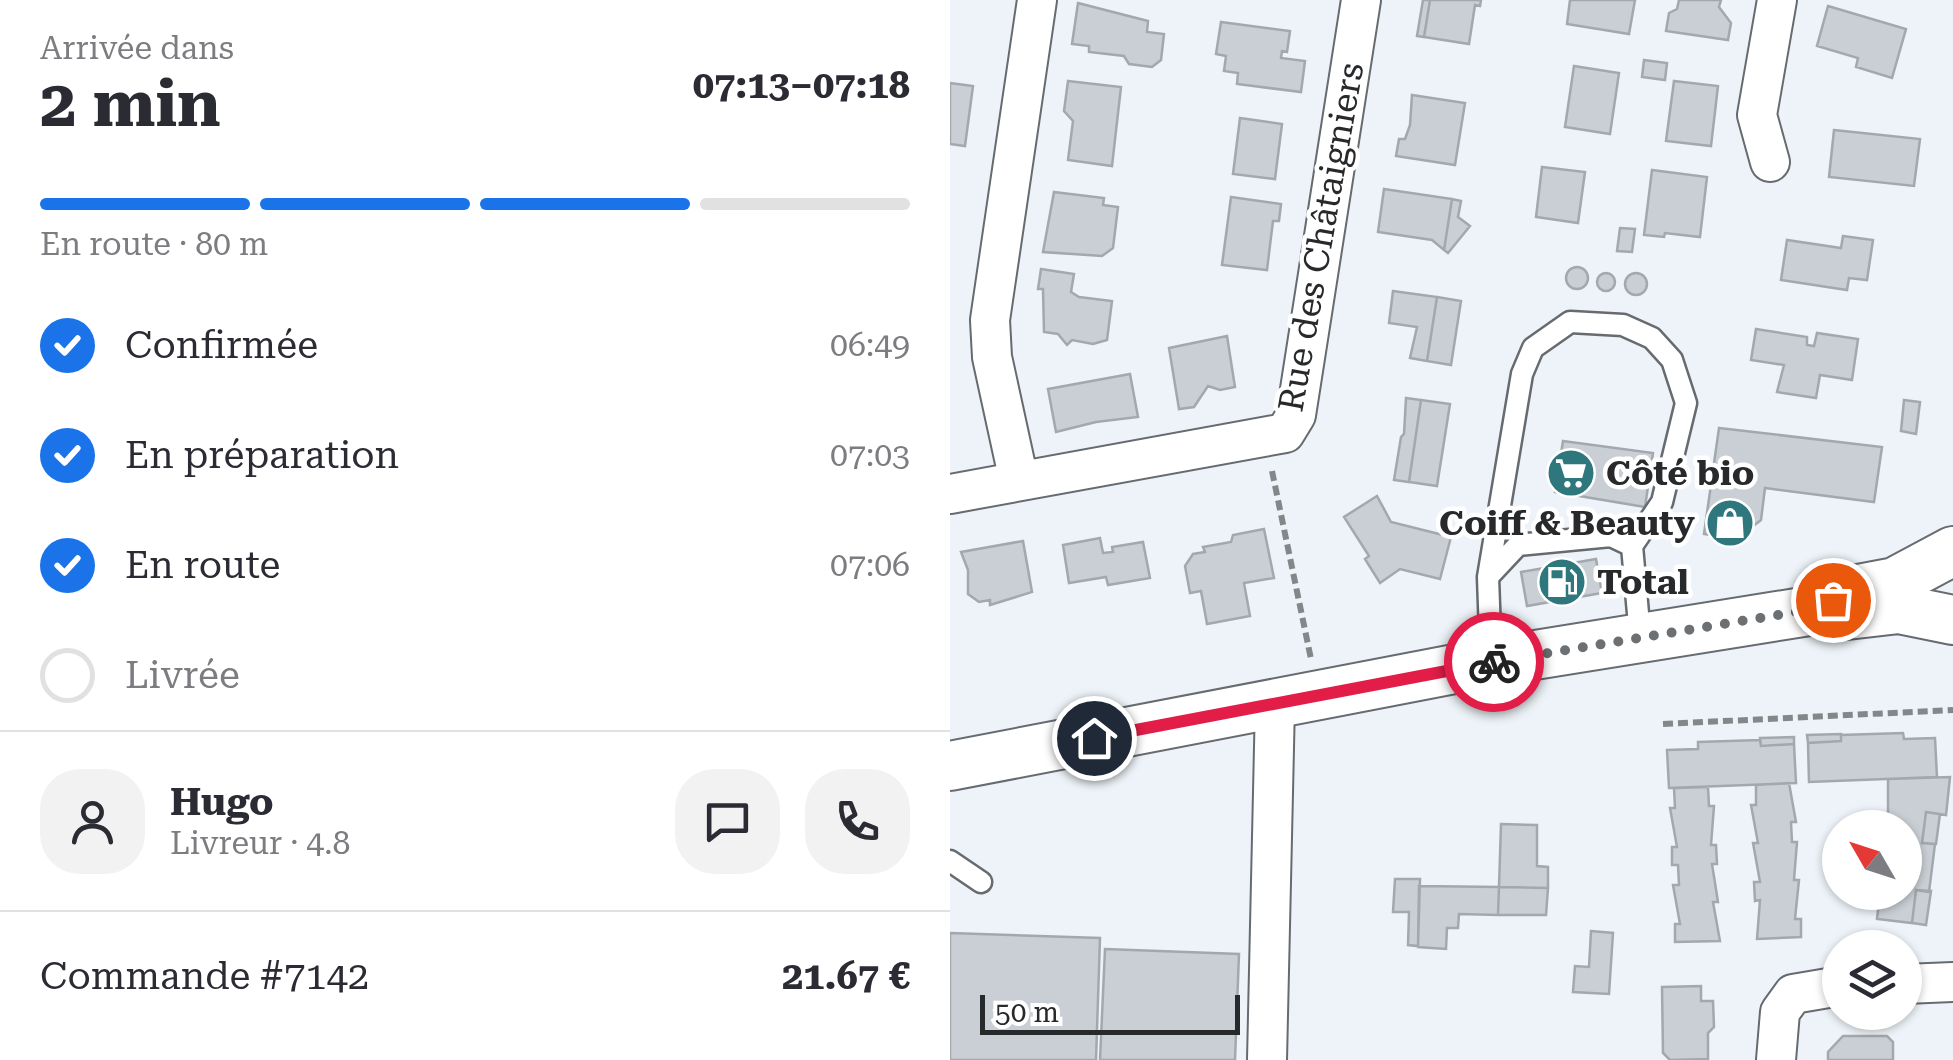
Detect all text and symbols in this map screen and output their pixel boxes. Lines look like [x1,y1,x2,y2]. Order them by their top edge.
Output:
text: Arrivée dans [40,29,234,67]
street label: Rue des Châtaigniers [1271,59,1372,415]
text: 07:13–07:18 [693,63,910,107]
text: 2 min [40,66,221,142]
text: En route · 80 m [40,225,268,263]
icon: check [40,318,95,373]
text: Confirmée [125,323,318,367]
text: 06:49 [830,326,910,364]
icon: check [40,428,95,483]
text: En préparation [125,433,399,477]
text: 07:03 [830,436,910,474]
supermarket icon: Côté bio [1545,447,1597,499]
place label: Côté bio [1606,453,1754,494]
shop icon: Coiff & Beauty [1704,497,1756,549]
place label: Coiff & Beauty [1439,503,1695,544]
icon: check [40,538,95,593]
text: En route [125,543,280,587]
text: 07:06 [830,546,910,584]
fuel station icon: Total [1536,556,1588,608]
pin [1791,558,1876,643]
place label: Total [1597,562,1689,603]
icon: bag [1806,573,1861,628]
courier [1444,612,1544,712]
icon: bike [1467,635,1522,690]
text: Livrée [125,653,240,697]
pin [1052,696,1137,781]
icon: home [1067,711,1122,766]
button: person [40,769,145,874]
button: chat [675,769,780,874]
button: phone [805,769,910,874]
text: Hugo [170,780,274,824]
north arrow [1822,810,1922,910]
map controls [1822,810,1922,1030]
text: Livreur · 4.8 [170,824,350,862]
button: layers [1822,930,1922,1030]
text: Commande #7142 [40,954,369,998]
text: 21.67 € [782,954,910,998]
scale bar [980,990,1240,1034]
text: 50 m [995,996,1059,1029]

